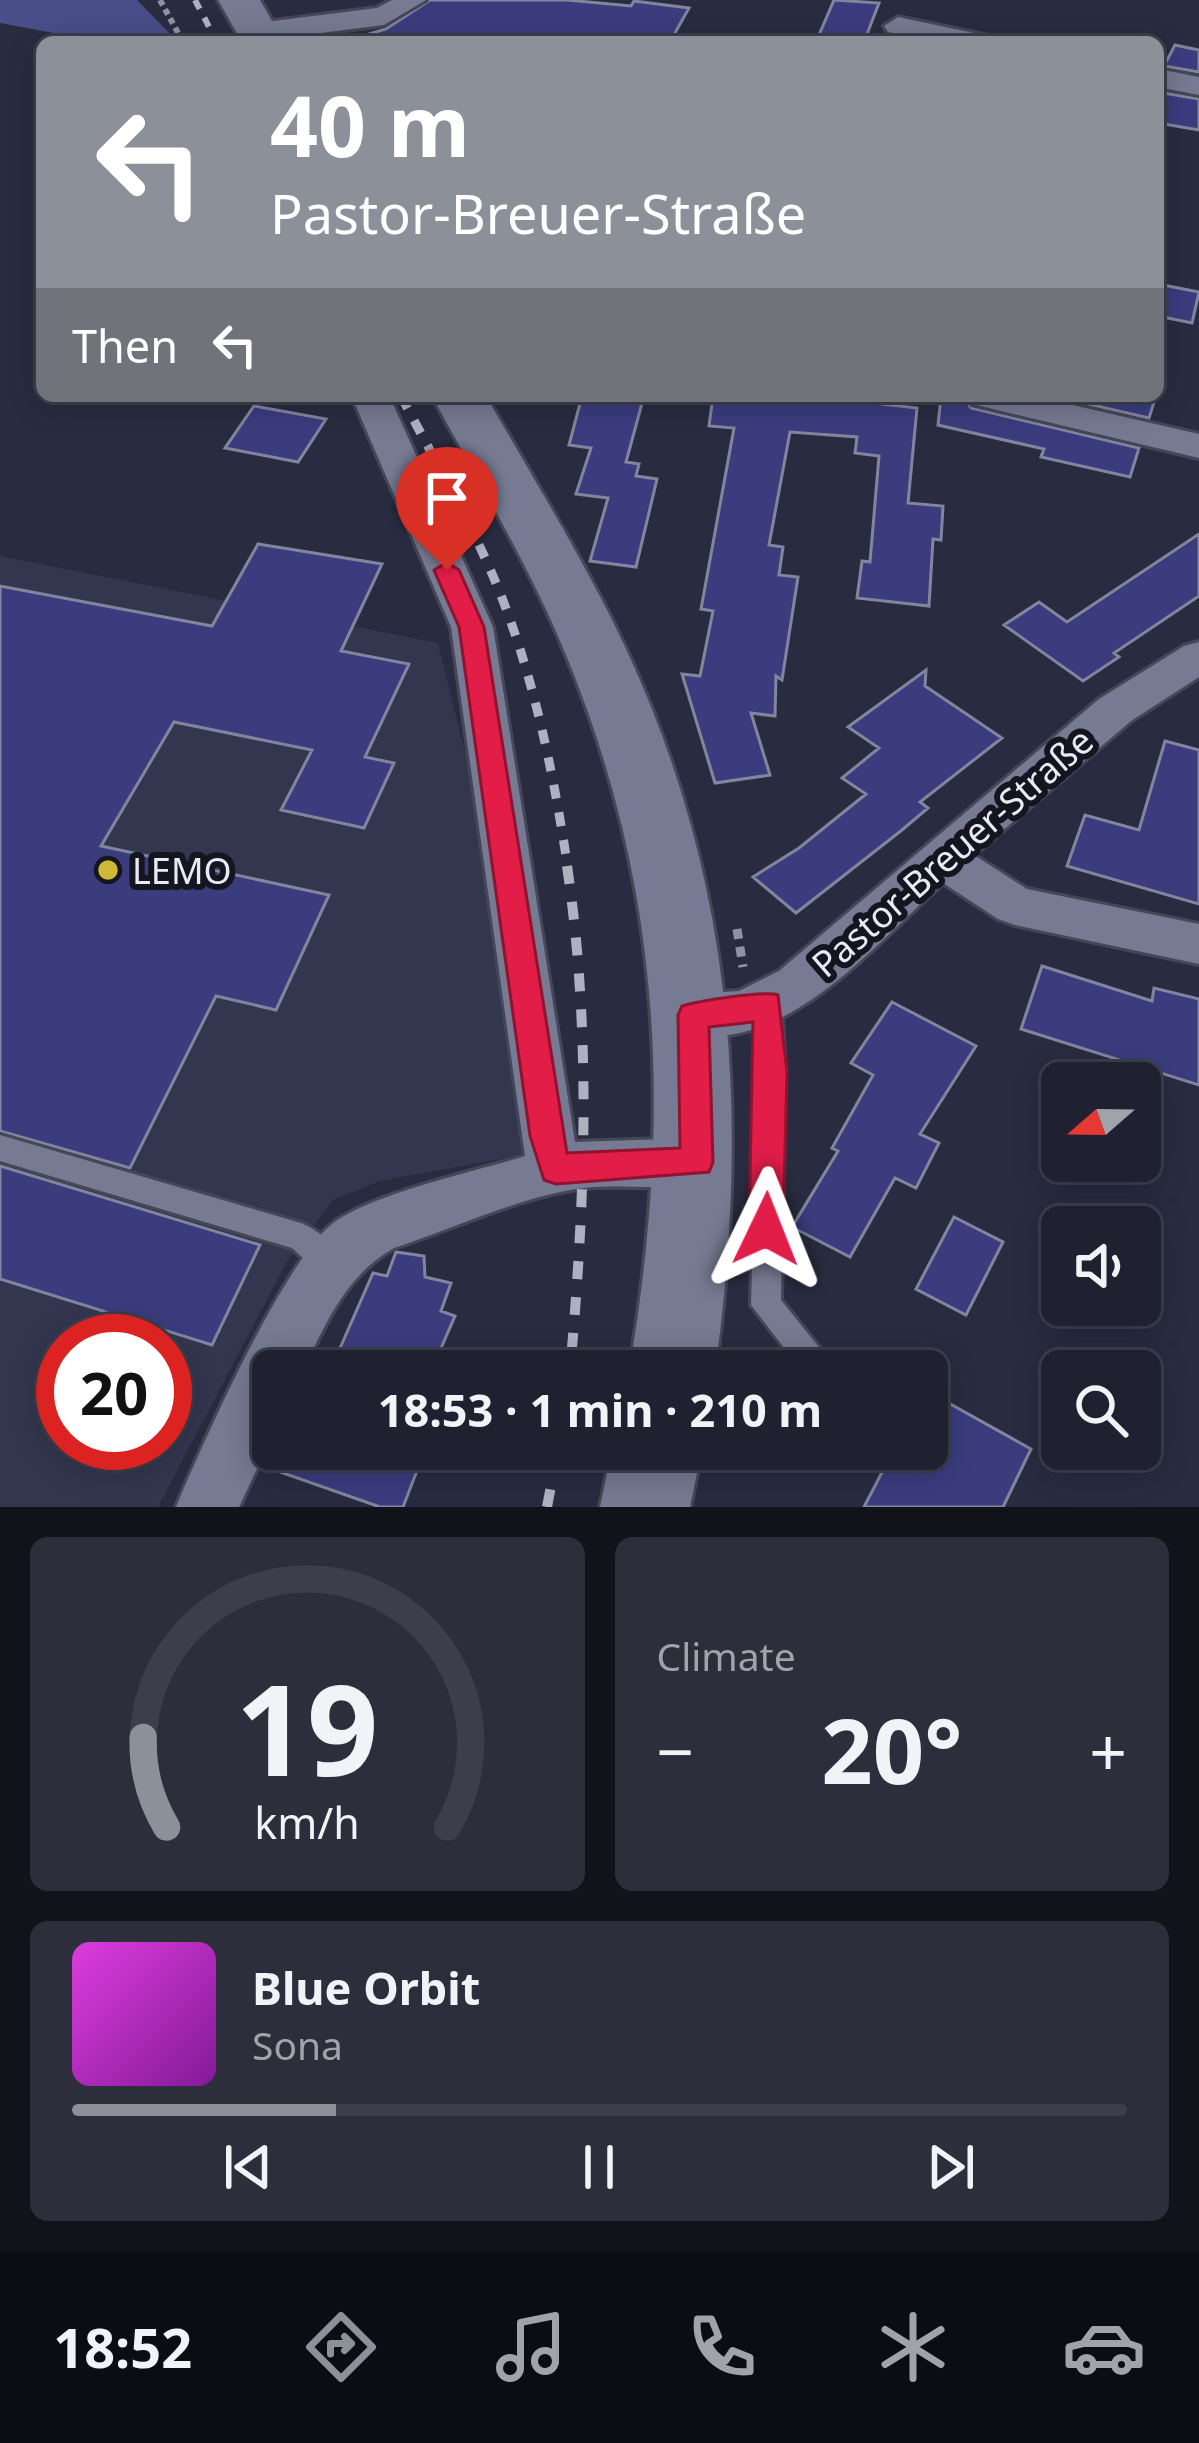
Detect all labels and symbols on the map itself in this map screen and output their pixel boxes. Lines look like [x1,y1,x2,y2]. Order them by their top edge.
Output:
pin [396,447,498,570]
street label: Pastor-Breuer-Straße [801,716,1103,988]
place label: LEMO [132,846,232,895]
marker: LEMO [95,857,121,883]
north arrow [1041,1062,1161,1182]
position arrow [703,1166,829,1292]
speed limit sign: 20 [36,1314,192,1470]

